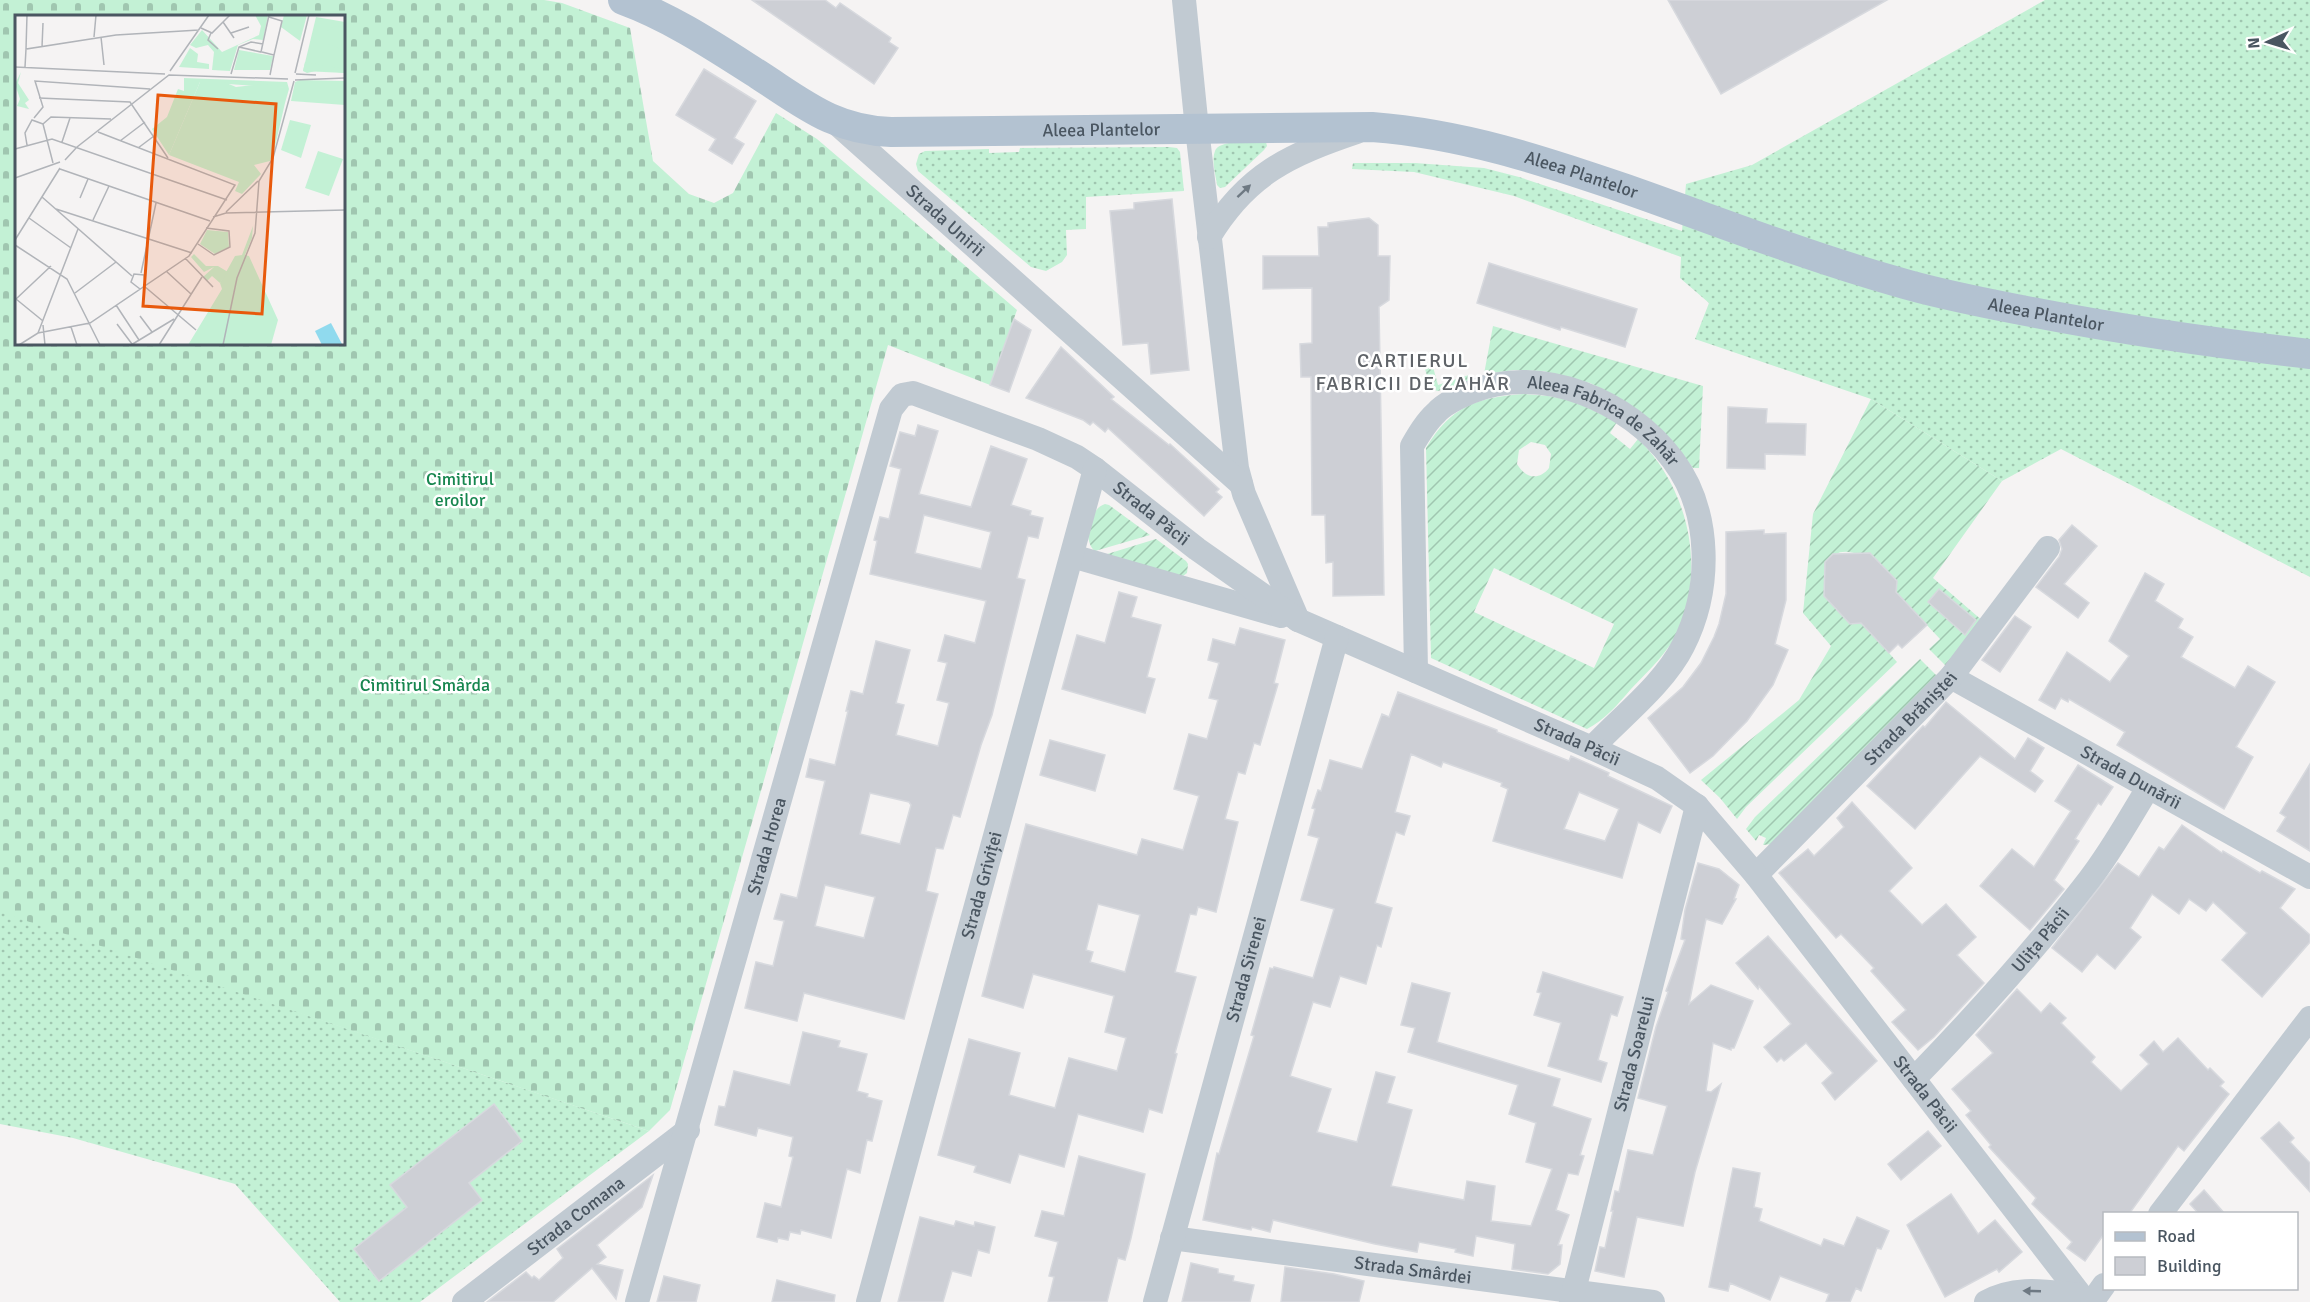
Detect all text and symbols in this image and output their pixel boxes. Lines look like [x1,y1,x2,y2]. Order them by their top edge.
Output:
north arrow [2238,12,2298,72]
inset map [15,15,345,345]
text: N [2244,37,2264,49]
street label: Aleea Plantelor [1042,118,1161,141]
street label: Aleea Plantelor [1522,146,1641,203]
street label: Strada Unirii [902,180,989,261]
one-way arrow [1237,184,1252,198]
street label: Aleea Plantelor [1986,293,2106,336]
district label: CARTIERUL FABRICII DE ZAHĂR [1316,348,1511,396]
street label: Aleea Fabrica de Zahăr [1526,371,1685,470]
park label: Cimitirul eroilor [426,468,494,511]
street label: Strada Păcii [1109,476,1194,550]
street label: Strada Brăniștei [1859,667,1962,770]
park label: Cimitirul Smârda [360,674,490,696]
street label: Strada Păcii [1531,713,1624,771]
street label: Strada Dunării [2077,740,2185,814]
street label: Strada Horea [742,795,791,897]
street label: Strada Griviței [956,829,1007,941]
street label: Ulița Păcii [2007,903,2074,977]
street label: Strada Sirenei [1221,914,1271,1024]
street label: Strada Soarelui [1609,994,1659,1114]
street label: Strada Păcii [1889,1051,1962,1137]
street label: Strada Comana [523,1172,629,1261]
legend [2103,1212,2298,1290]
text: Road [2157,1225,2196,1247]
street label: Strada Smârdei [1353,1251,1473,1289]
text: Building [2157,1255,2221,1277]
one-way arrow [2023,1286,2042,1295]

